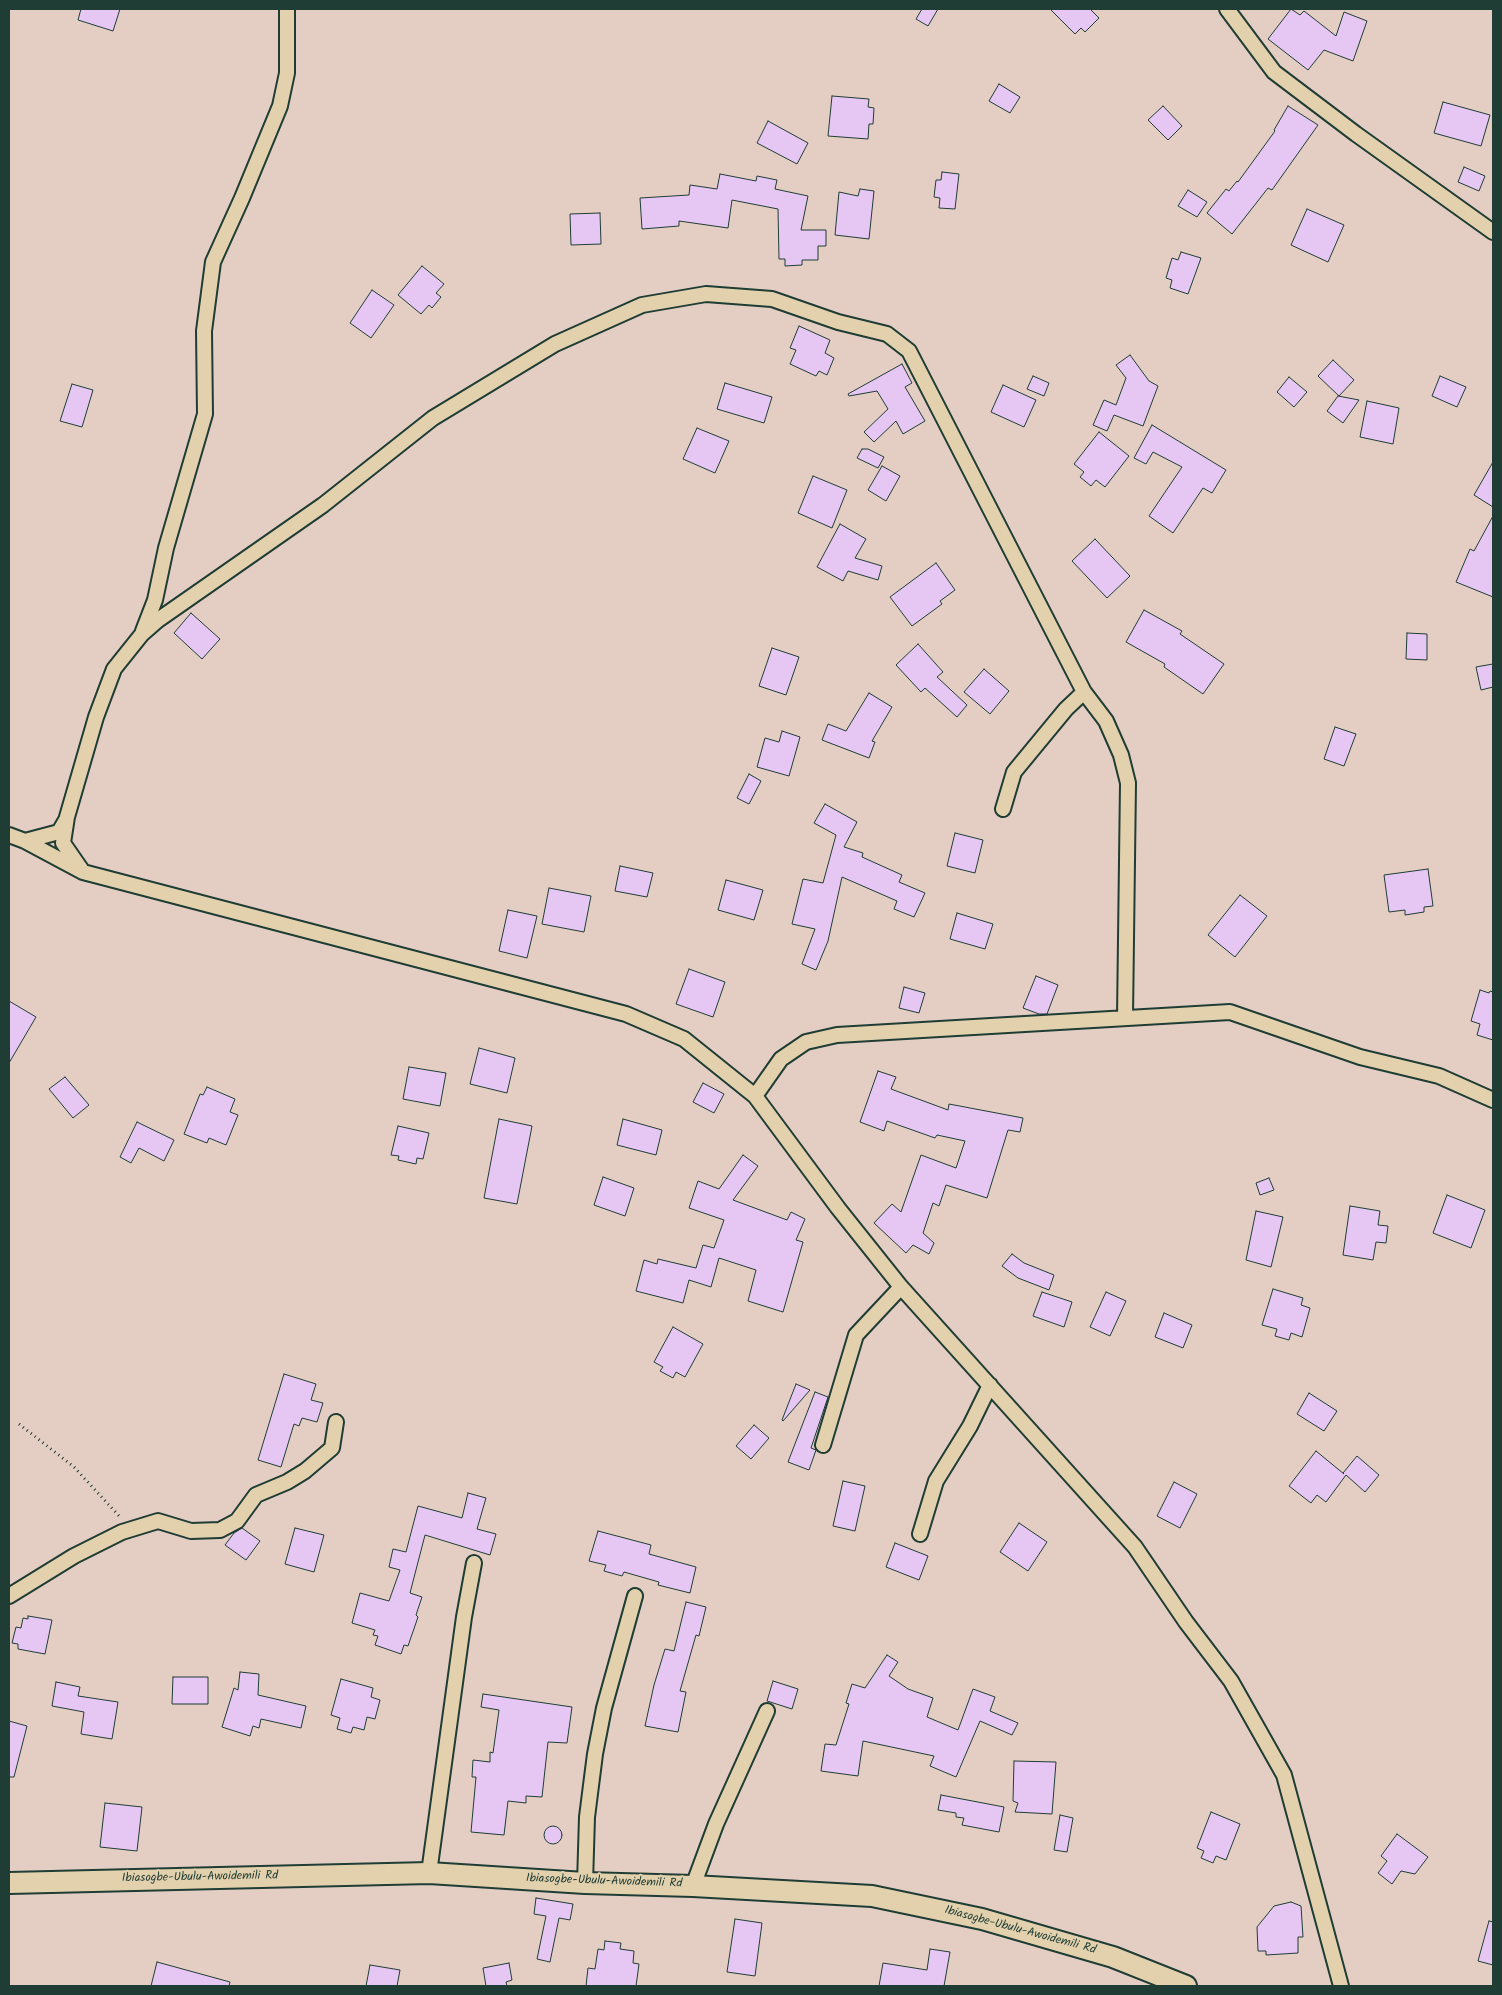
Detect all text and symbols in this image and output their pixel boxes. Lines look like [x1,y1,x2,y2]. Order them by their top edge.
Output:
street label: Ibiasogbe-Ubulu-Awoidemili Rd [122,1869,278,1887]
street label: Ibiasogbe-Ubulu-Awoidemili Rd [526,1872,682,1892]
street label: Ibiasogbe-Ubulu-Awoidemili Rd [943,1904,1097,1958]

